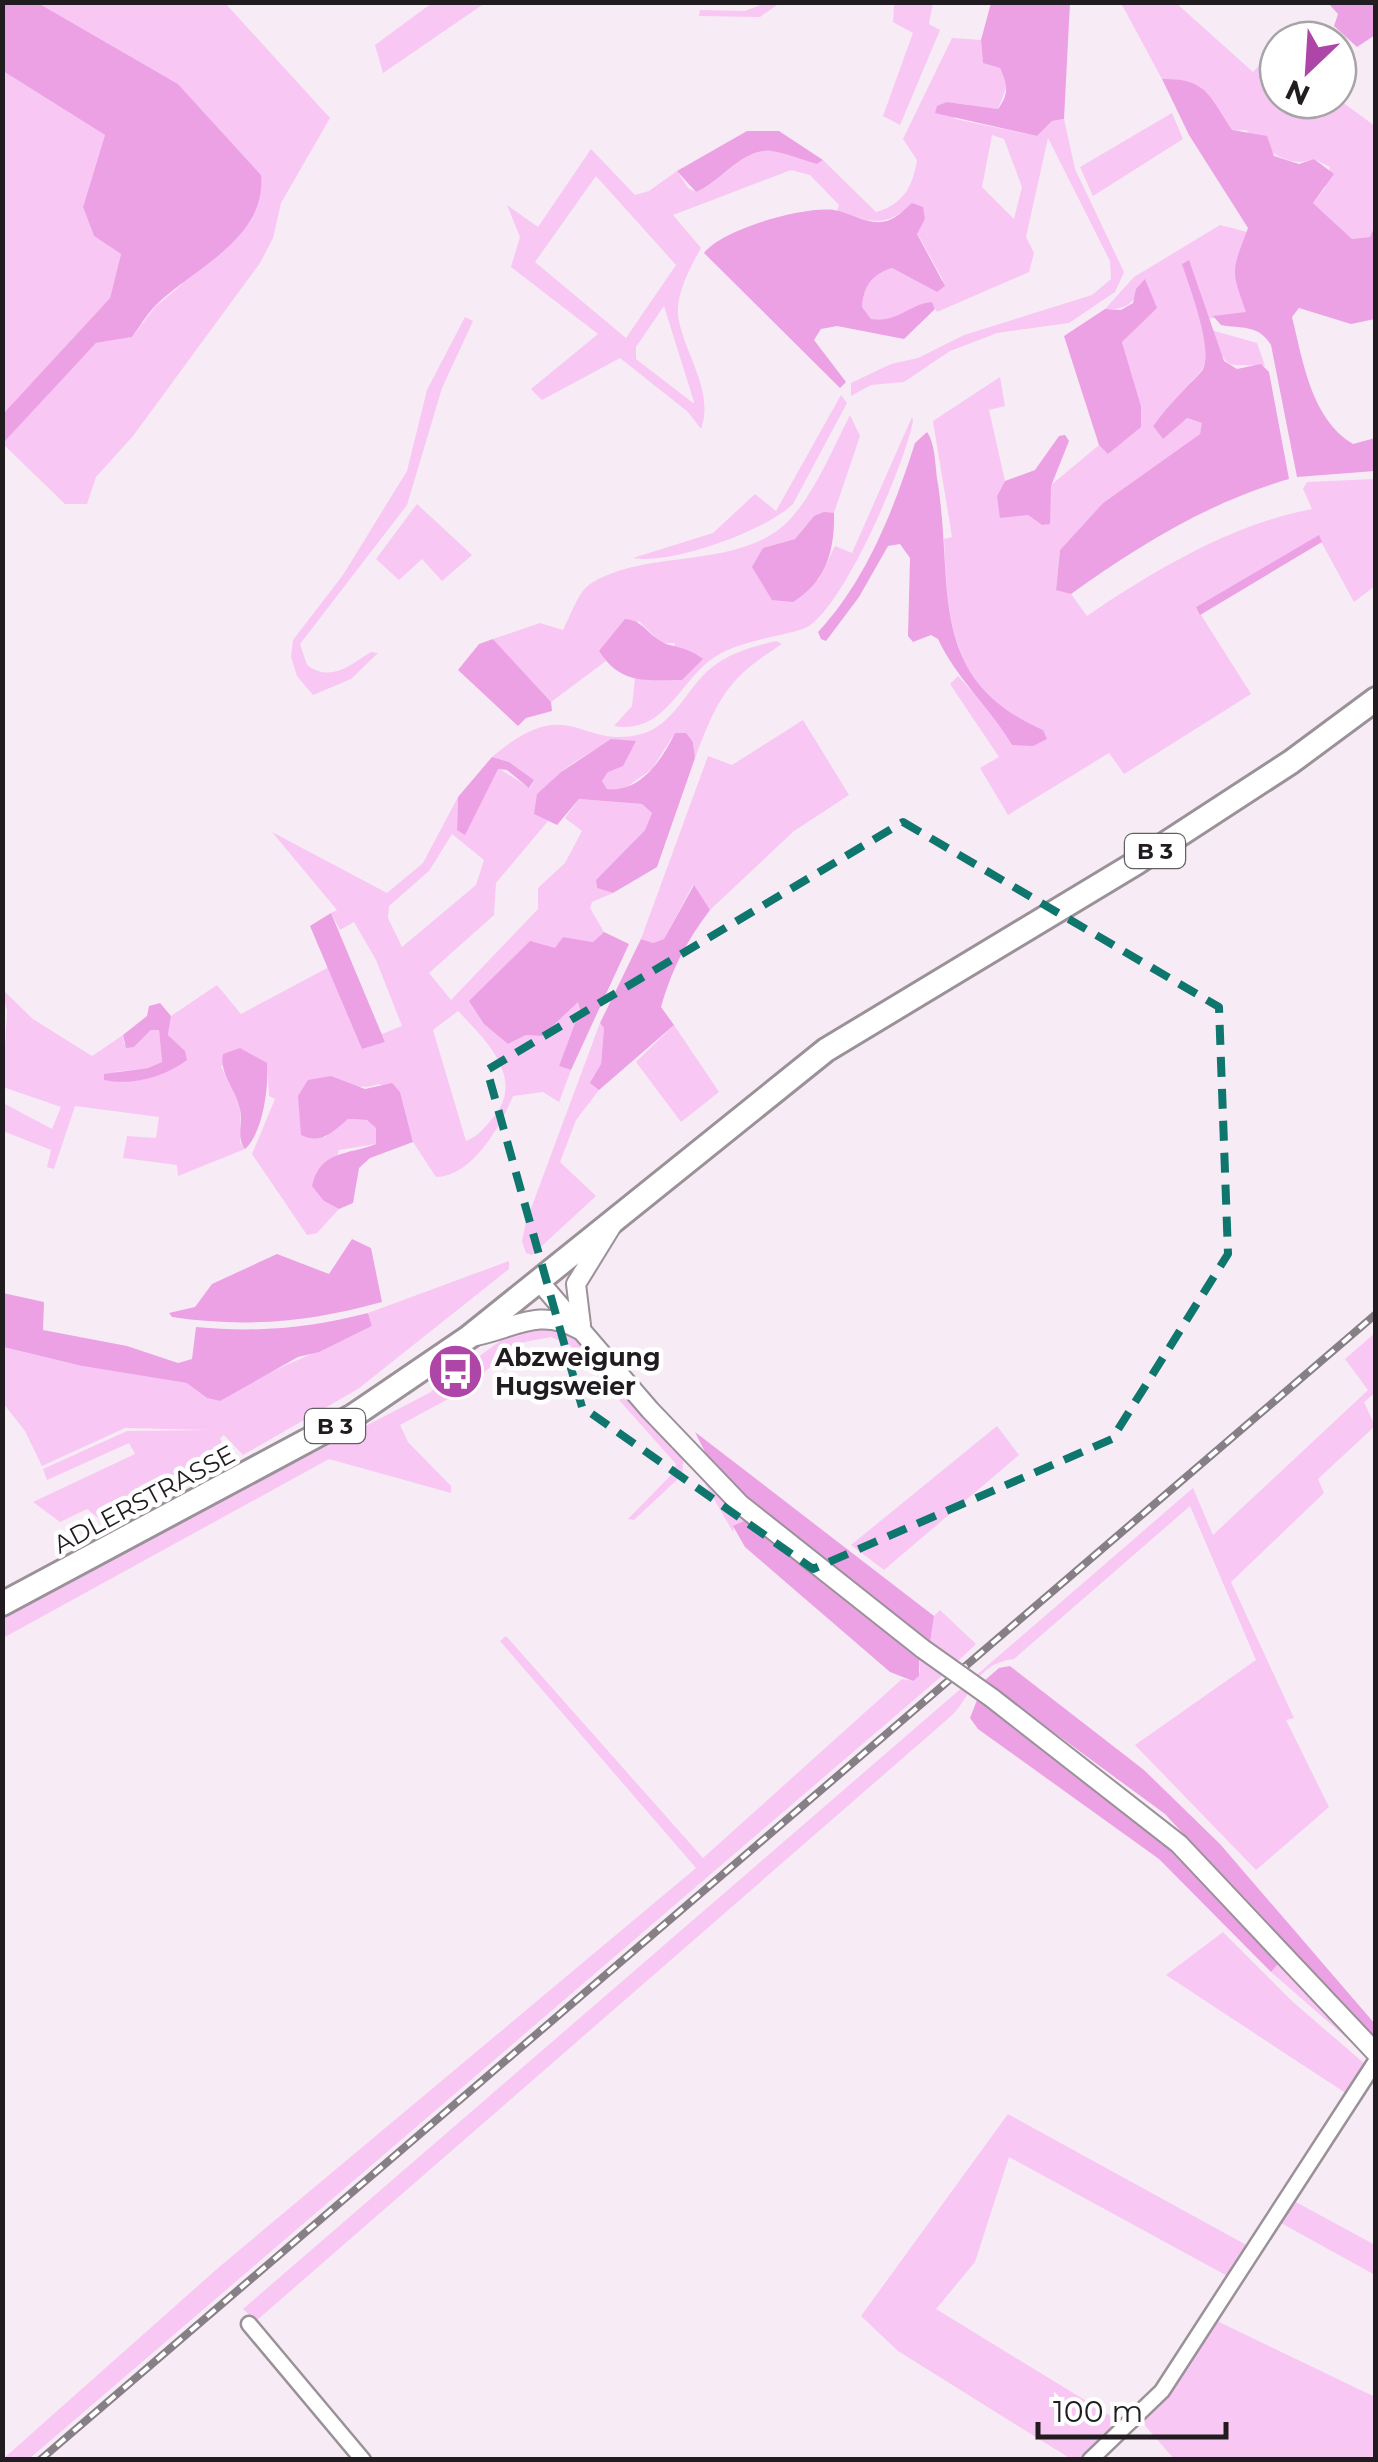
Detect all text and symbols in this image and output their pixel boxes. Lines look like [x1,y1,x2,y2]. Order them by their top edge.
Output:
north arrow [1258,20,1358,120]
text: N [1280,72,1315,113]
road number: B 3 [1125,834,1185,868]
bus stop icon: Abzweigung Hugsweier [426,1341,486,1401]
place label: Abzweigung Hugsweier [494,1342,660,1401]
road number: B 3 [305,1409,365,1443]
street label: ADLERSTRASSE [48,1439,240,1559]
scale bar [1038,2377,1226,2439]
text: 100 m [1053,2393,1143,2430]

